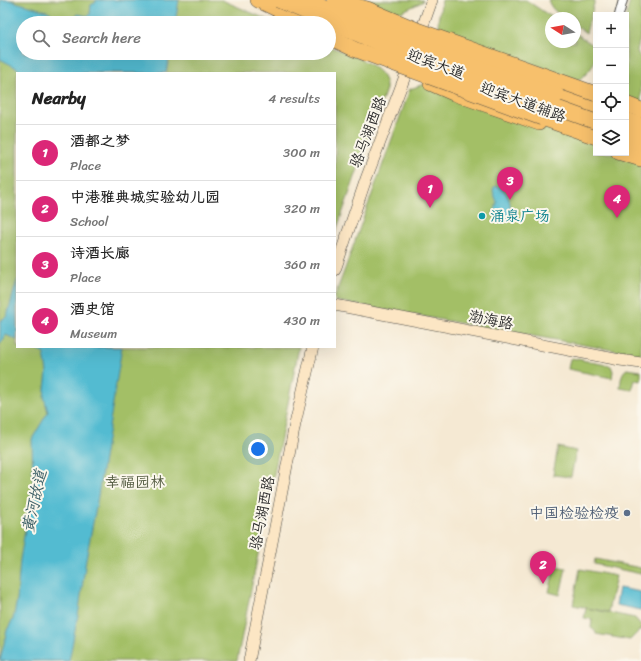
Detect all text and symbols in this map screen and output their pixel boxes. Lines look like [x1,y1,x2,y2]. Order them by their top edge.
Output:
north arrow [545,12,581,48]
map controls [593,12,629,156]
button: + [593,12,629,48]
search box [16,16,336,60]
text: Search here [62,25,141,51]
icon: search [30,27,52,49]
street label: 迎宾大道 [403,42,469,86]
button: − [593,48,629,84]
street label: 迎宾大道辅路 [476,74,570,130]
text: Nearby [32,83,86,113]
button: locate [593,84,629,120]
text: 4 results [268,87,320,110]
street label: 骆马湖西路 [342,92,394,172]
button: layers [593,120,629,156]
text: 酒都之梦 [70,128,130,154]
text: 1 [42,141,48,164]
text: 300 m [283,141,320,164]
text: Place [70,154,101,177]
pin: 3 [497,167,523,200]
pin: 1 [417,175,443,208]
text: 中港雅典城实验幼儿园 [70,184,220,210]
pin: 4 [604,185,630,218]
text: 2 [41,197,49,220]
text: 320 m [284,197,320,220]
place label: 涌泉广场 [490,203,550,229]
text: School [70,210,108,233]
marker: 涌泉广场 [477,211,487,221]
text: 诗酒长廊 [70,240,130,266]
text: 3 [41,253,49,276]
text: 360 m [284,253,320,276]
text: Place [70,266,101,289]
text: 酒史馆 [70,296,115,322]
street label: 渤海路 [466,303,516,337]
text: 4 [41,309,49,332]
text: 430 m [283,309,320,332]
text: Museum [70,322,117,345]
your location [248,439,268,459]
water label: 黄河故道 [13,465,55,535]
park label: 幸福园林 [105,469,165,495]
street label: 骆马湖西路 [242,474,282,552]
place label: 中国检验检疫 [529,500,619,526]
marker: 中国检验检疫 [622,508,632,518]
pin: 2 [530,551,556,584]

